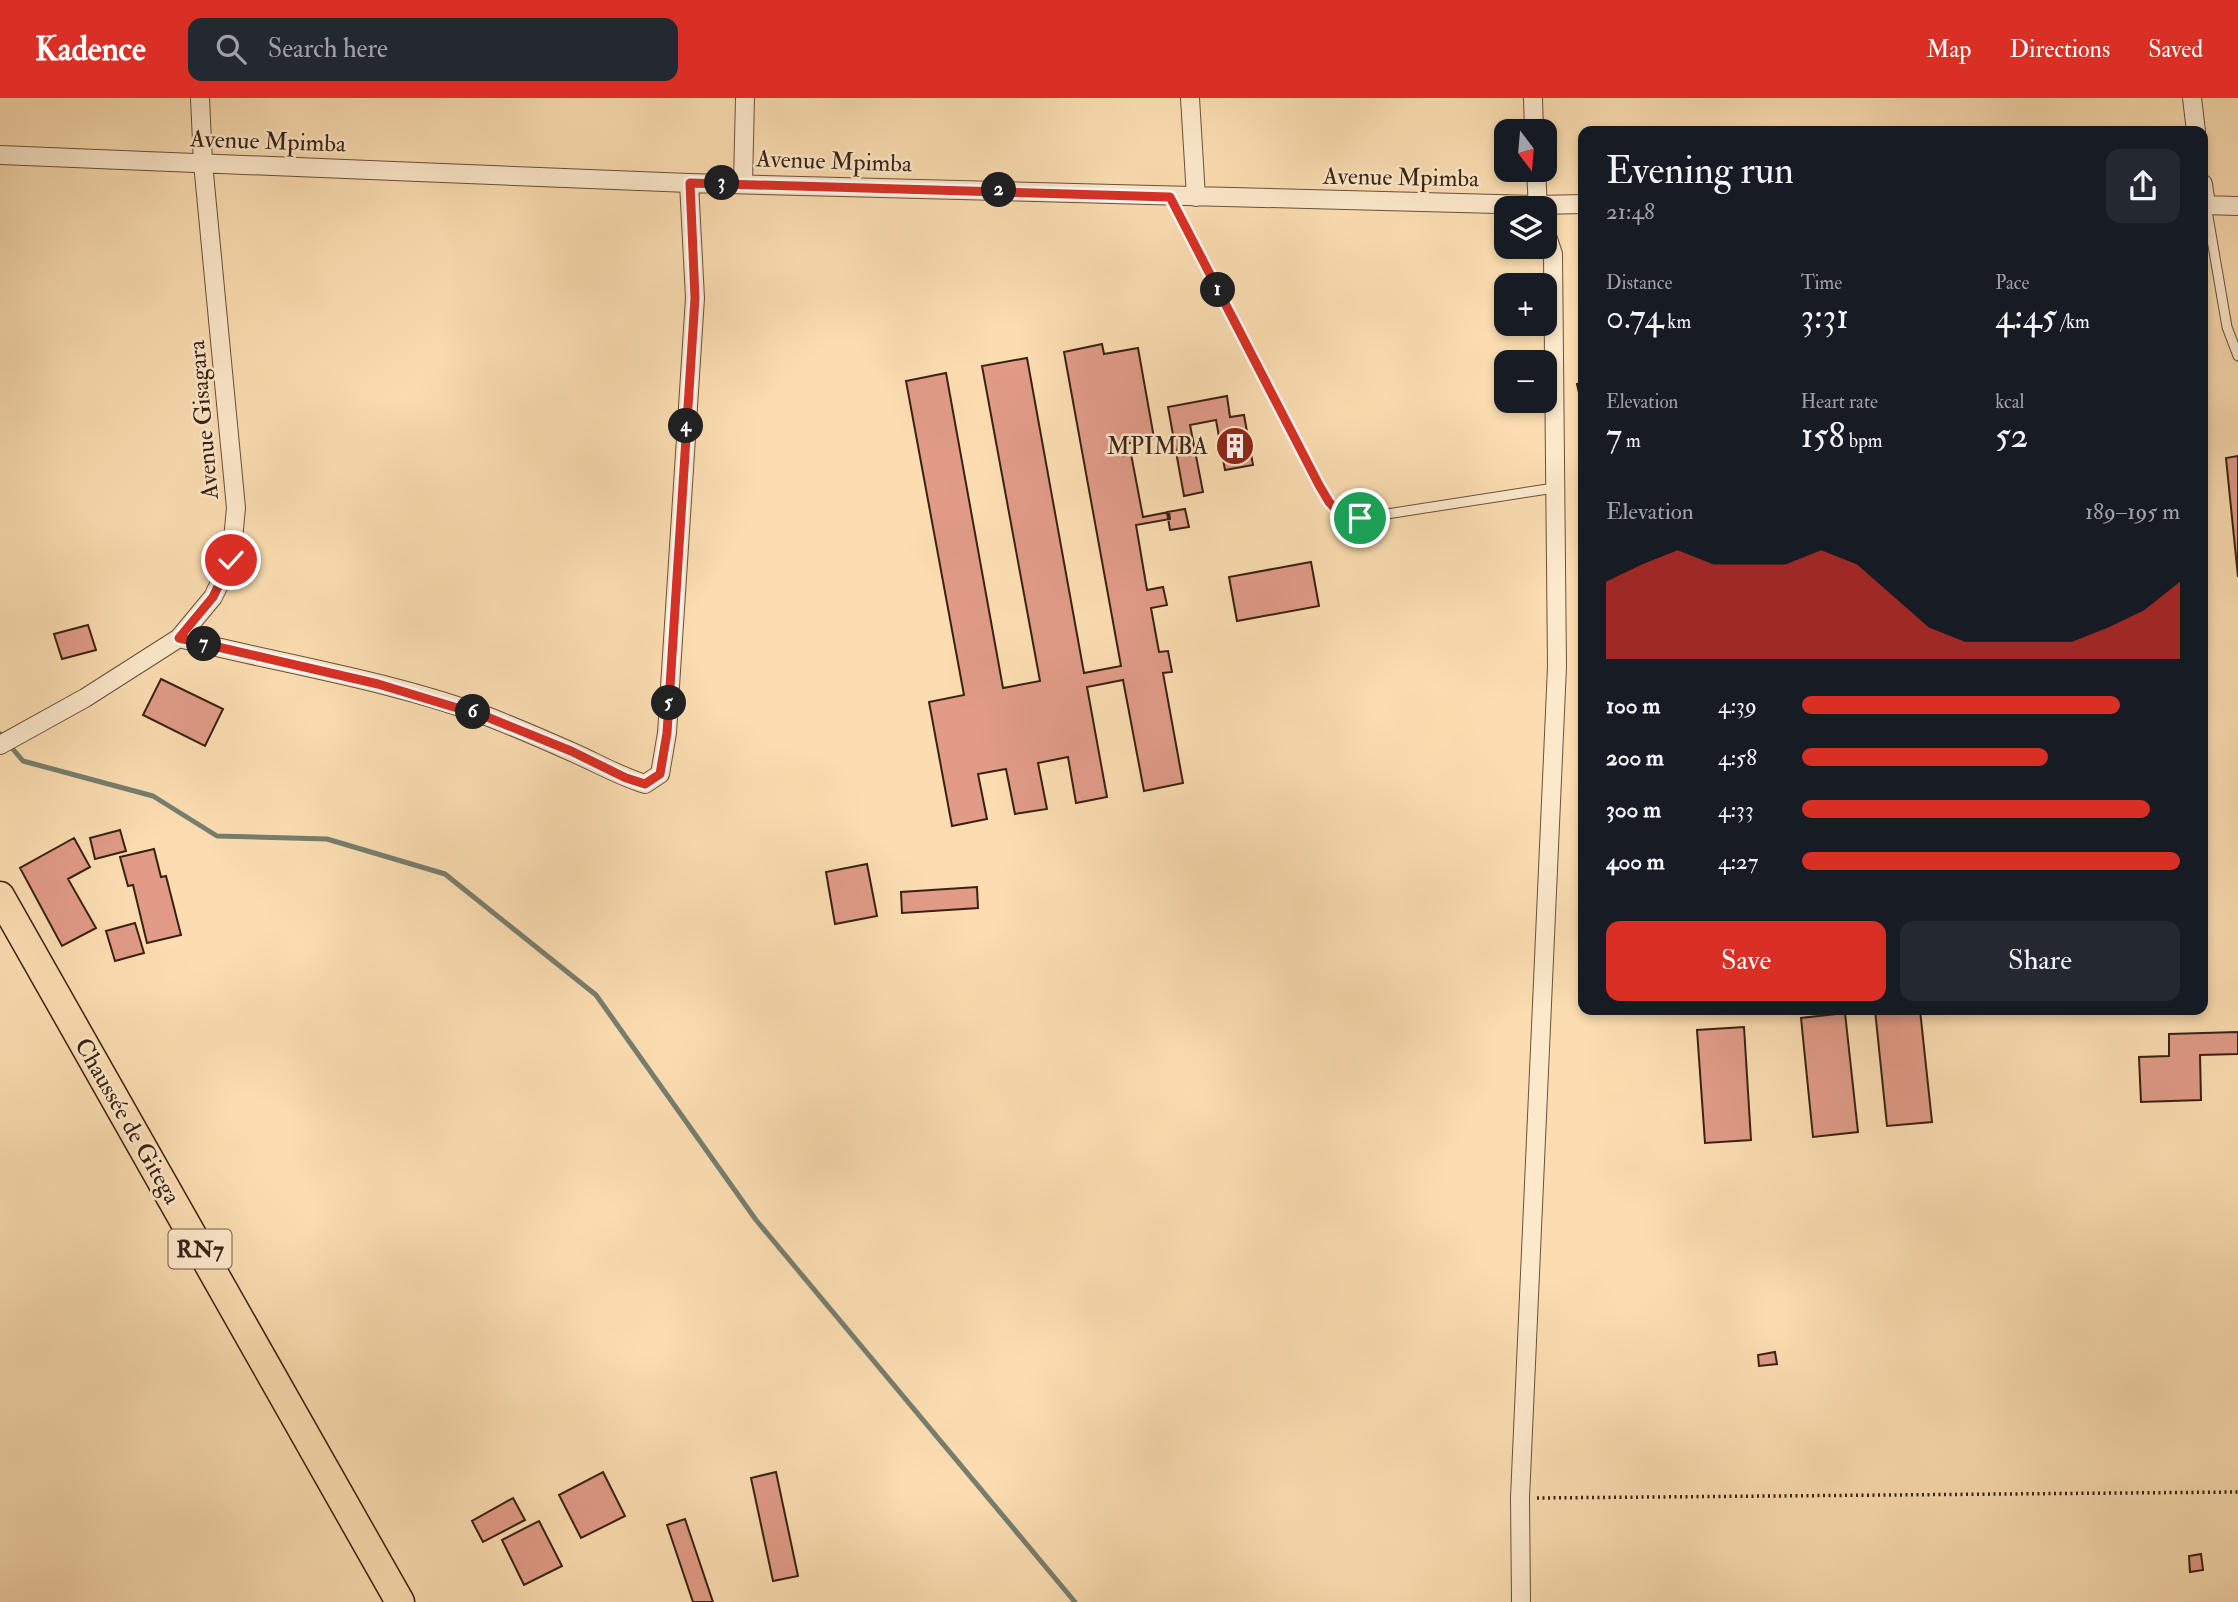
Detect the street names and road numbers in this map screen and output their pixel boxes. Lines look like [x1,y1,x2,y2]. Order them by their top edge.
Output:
street label: Avenue Mpimba [188,123,348,160]
street label: Avenue Mpimba [754,143,914,180]
street label: Avenue Mpimba [1322,161,1480,194]
street label: Avenue Gisagara [181,338,226,502]
street label: Chaussée de Gitega [67,1033,188,1211]
road number: RN7 [168,1230,232,1268]

